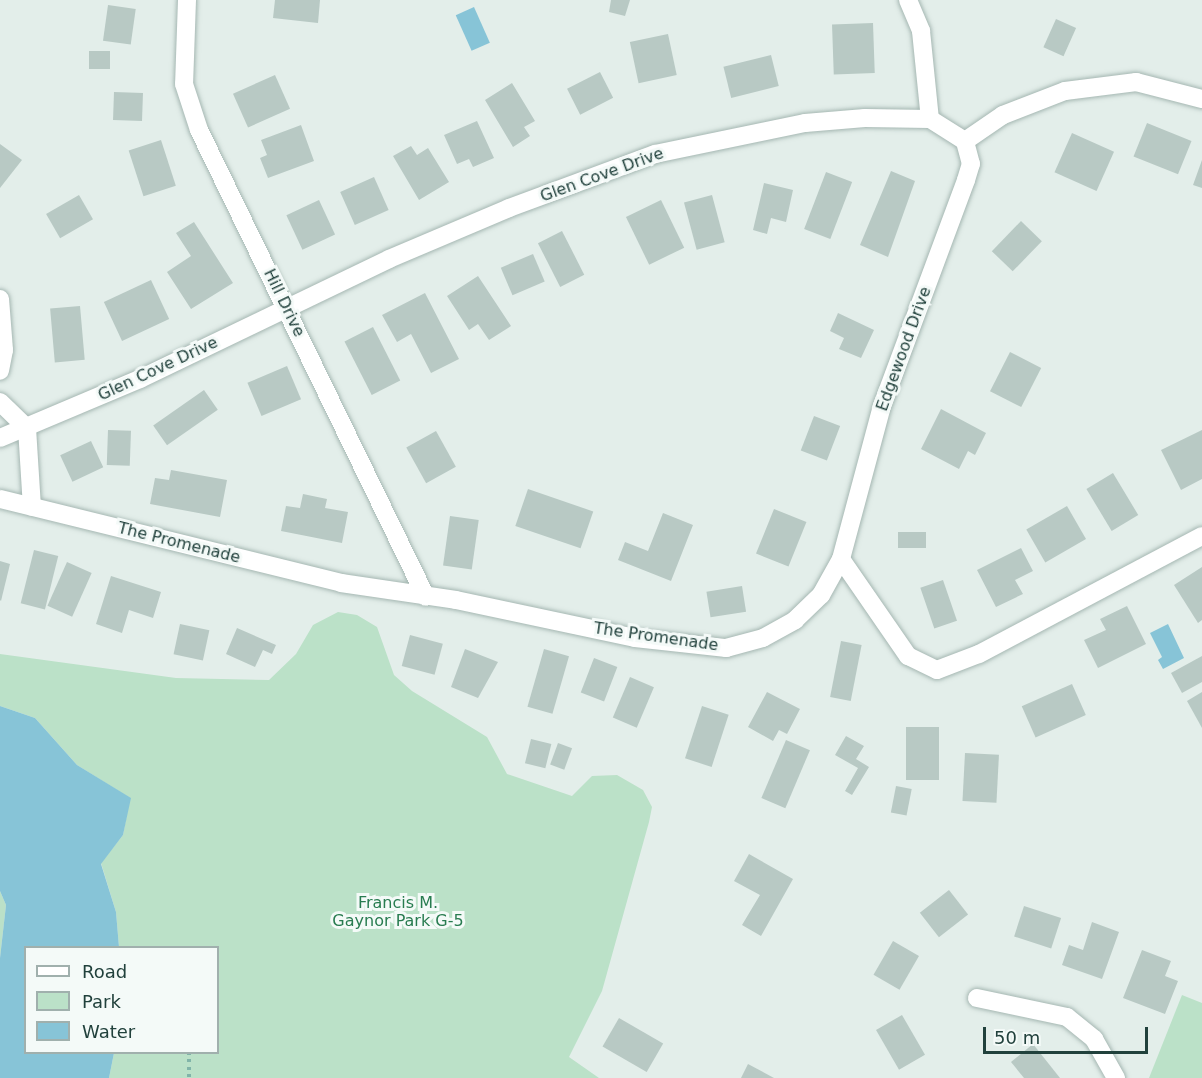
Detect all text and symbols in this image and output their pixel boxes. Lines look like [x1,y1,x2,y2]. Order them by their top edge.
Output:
street label: Glen Cove Drive [538,144,666,206]
street label: Hill Drive [259,266,309,340]
street label: Edgewood Drive [873,284,935,414]
street label: Glen Cove Drive [95,333,221,405]
street label: The Promenade [116,518,242,568]
street label: The Promenade [592,619,720,655]
park label: Francis M. Gaynor Park G-5 [332,893,464,931]
legend [24,946,219,1054]
text: Road [82,961,127,982]
text: Park [82,991,121,1012]
scale bar [986,1015,1151,1053]
text: Water [82,1021,135,1042]
text: 50 m [994,1027,1040,1048]

